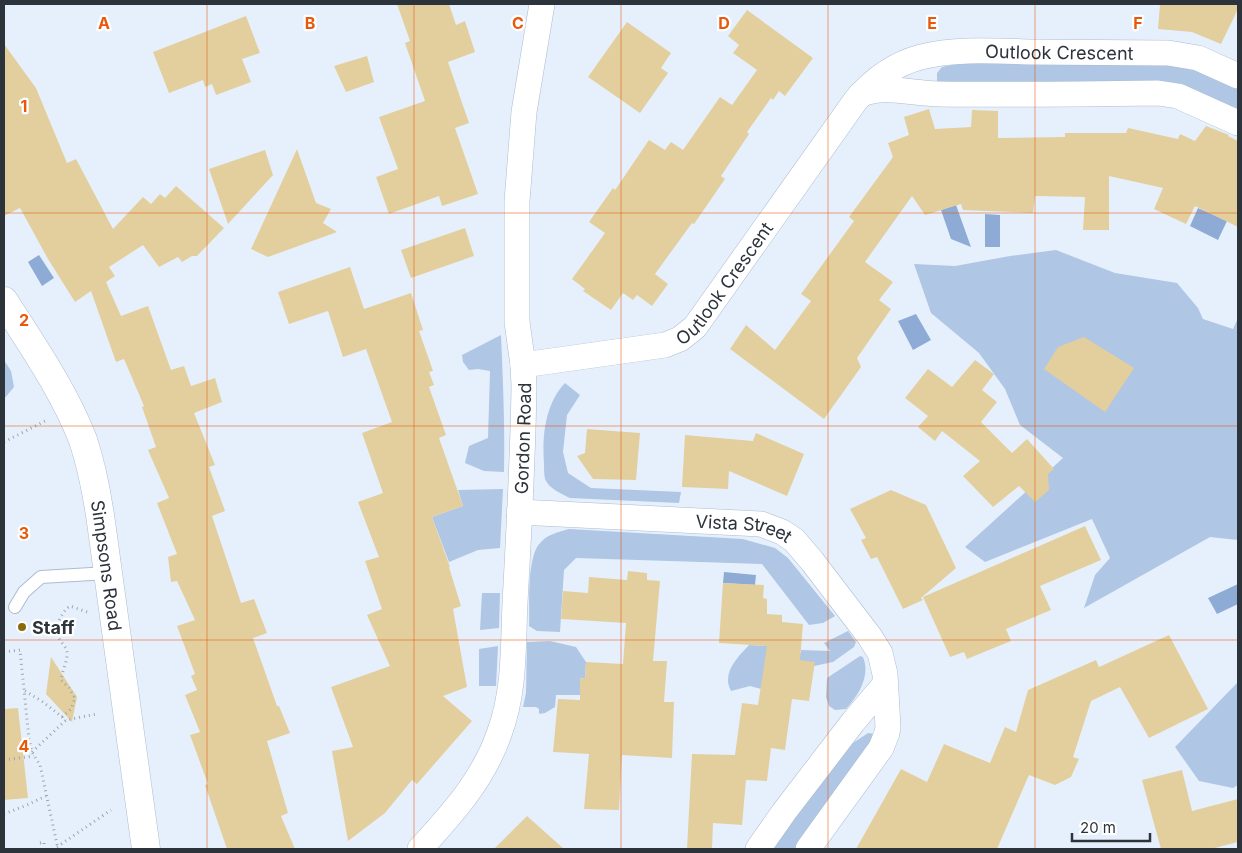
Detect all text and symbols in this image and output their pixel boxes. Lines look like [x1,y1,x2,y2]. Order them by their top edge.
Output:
text: A [98,13,110,33]
text: B [305,13,315,33]
text: C [512,13,524,33]
text: D [718,13,730,33]
text: E [927,13,937,33]
text: F [1133,13,1143,33]
street label: Outlook Crescent [985,40,1134,63]
text: 1 [21,96,27,116]
street label: Outlook Crescent [671,218,777,349]
text: 2 [19,310,29,330]
street label: Gordon Road [510,382,535,495]
street label: Simpsons Road [87,498,126,632]
street label: Vista Street [695,510,797,547]
text: 3 [19,523,29,543]
place label: Staff [32,617,75,638]
marker: Staff [16,621,28,633]
text: 4 [19,736,30,756]
scale bar [1072,810,1150,842]
text: 20 m [1080,818,1116,837]

